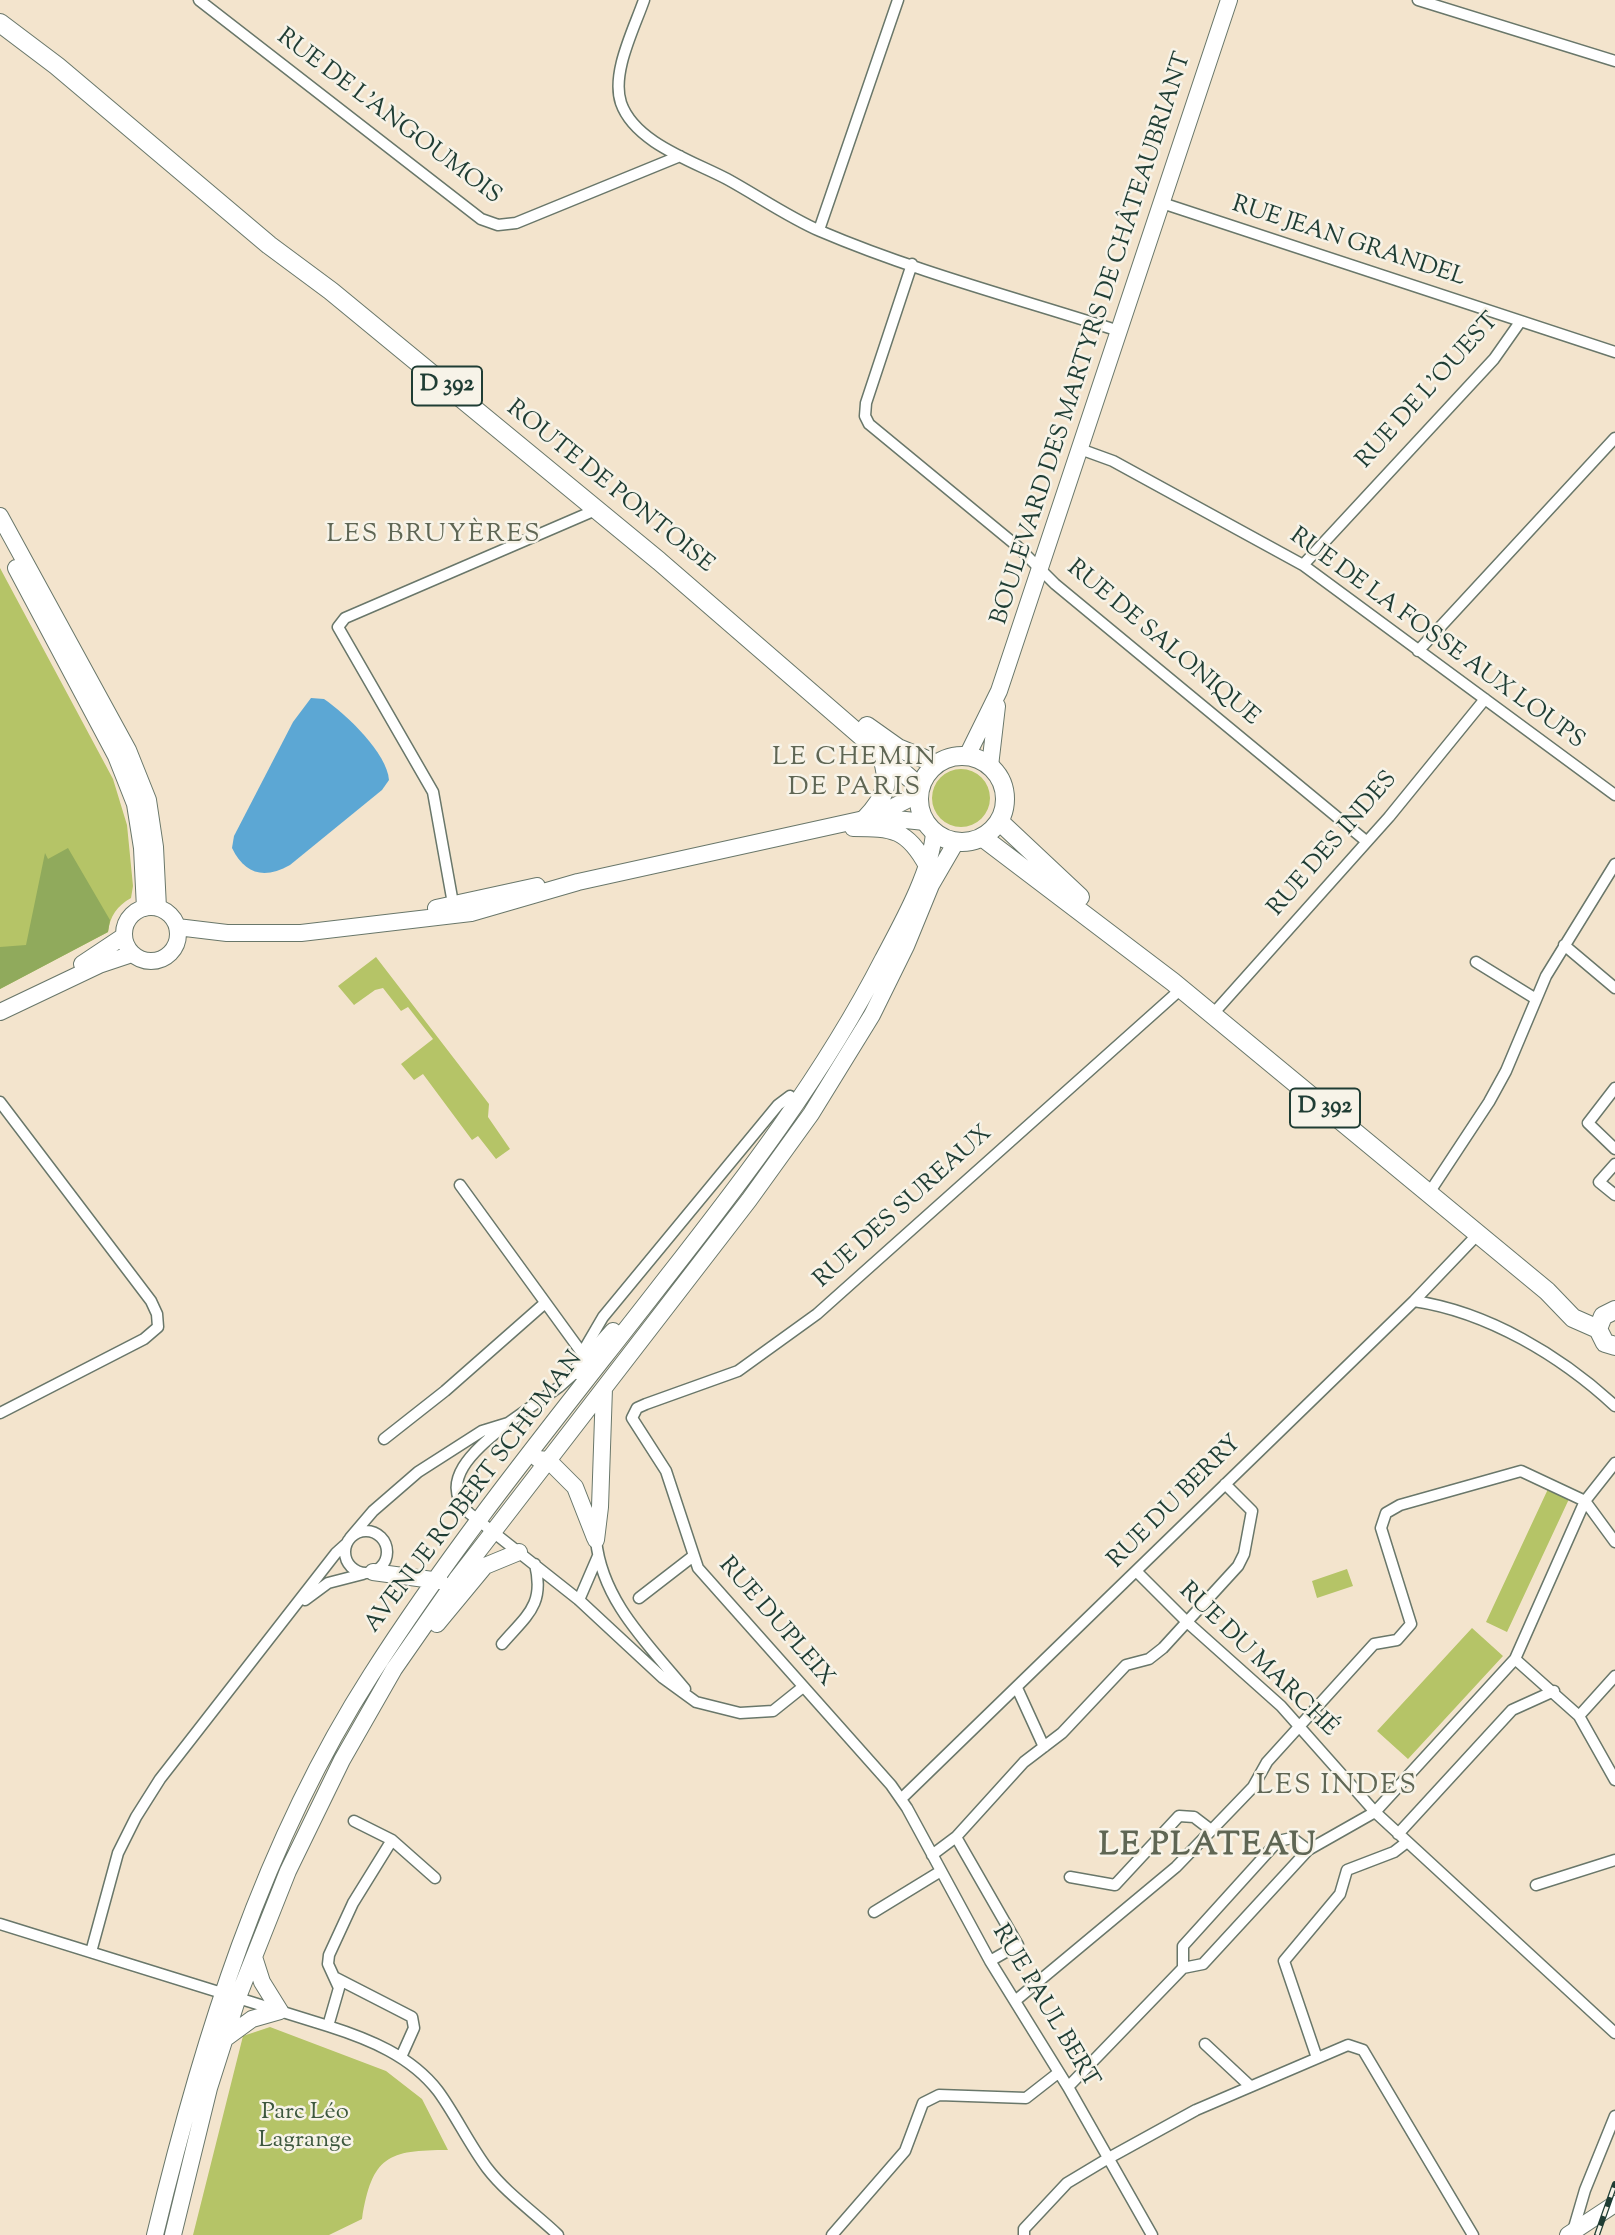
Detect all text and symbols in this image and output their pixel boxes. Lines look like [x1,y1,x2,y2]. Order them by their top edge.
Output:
street label: RUE DE L'ANGOUMOIS [270,24,506,212]
street label: BOULEVARD DES MARTYRS DE CHÂTEAUBRIANT [987,49,1199,629]
street label: RUE JEAN GRANDEL [1228,192,1468,294]
street label: RUE DE L'OUEST [1352,308,1506,476]
road number: D 392 [412,366,482,406]
street label: ROUTE DE PONTOISE [499,395,719,581]
district label: LES BRUYÈRES [328,521,540,553]
street label: RUE DE LA FOSSE AUX LOUPS [1283,523,1589,757]
street label: RUE DE SALONIQUE [1060,555,1264,733]
district label: LE CHEMIN DE PARIS [773,744,937,806]
street label: RUE DES INDES [1263,767,1405,923]
road number: D 392 [1290,1088,1360,1128]
street label: RUE DES SUREAUX [809,1121,999,1295]
street label: AVENUE ROBERT SCHUMAN [360,1347,590,1639]
street label: RUE DU BERRY [1103,1430,1249,1576]
street label: RUE DUPLEIX [711,1552,839,1694]
street label: RUE DU MARCHÉ [1172,1578,1342,1744]
district label: LES INDES [1257,1771,1417,1805]
district label: LE PLATEAU [1100,1830,1316,1868]
street label: RUE PAUL BERT [984,1920,1104,2094]
park label: Parc Léo Lagrange [258,2100,352,2156]

